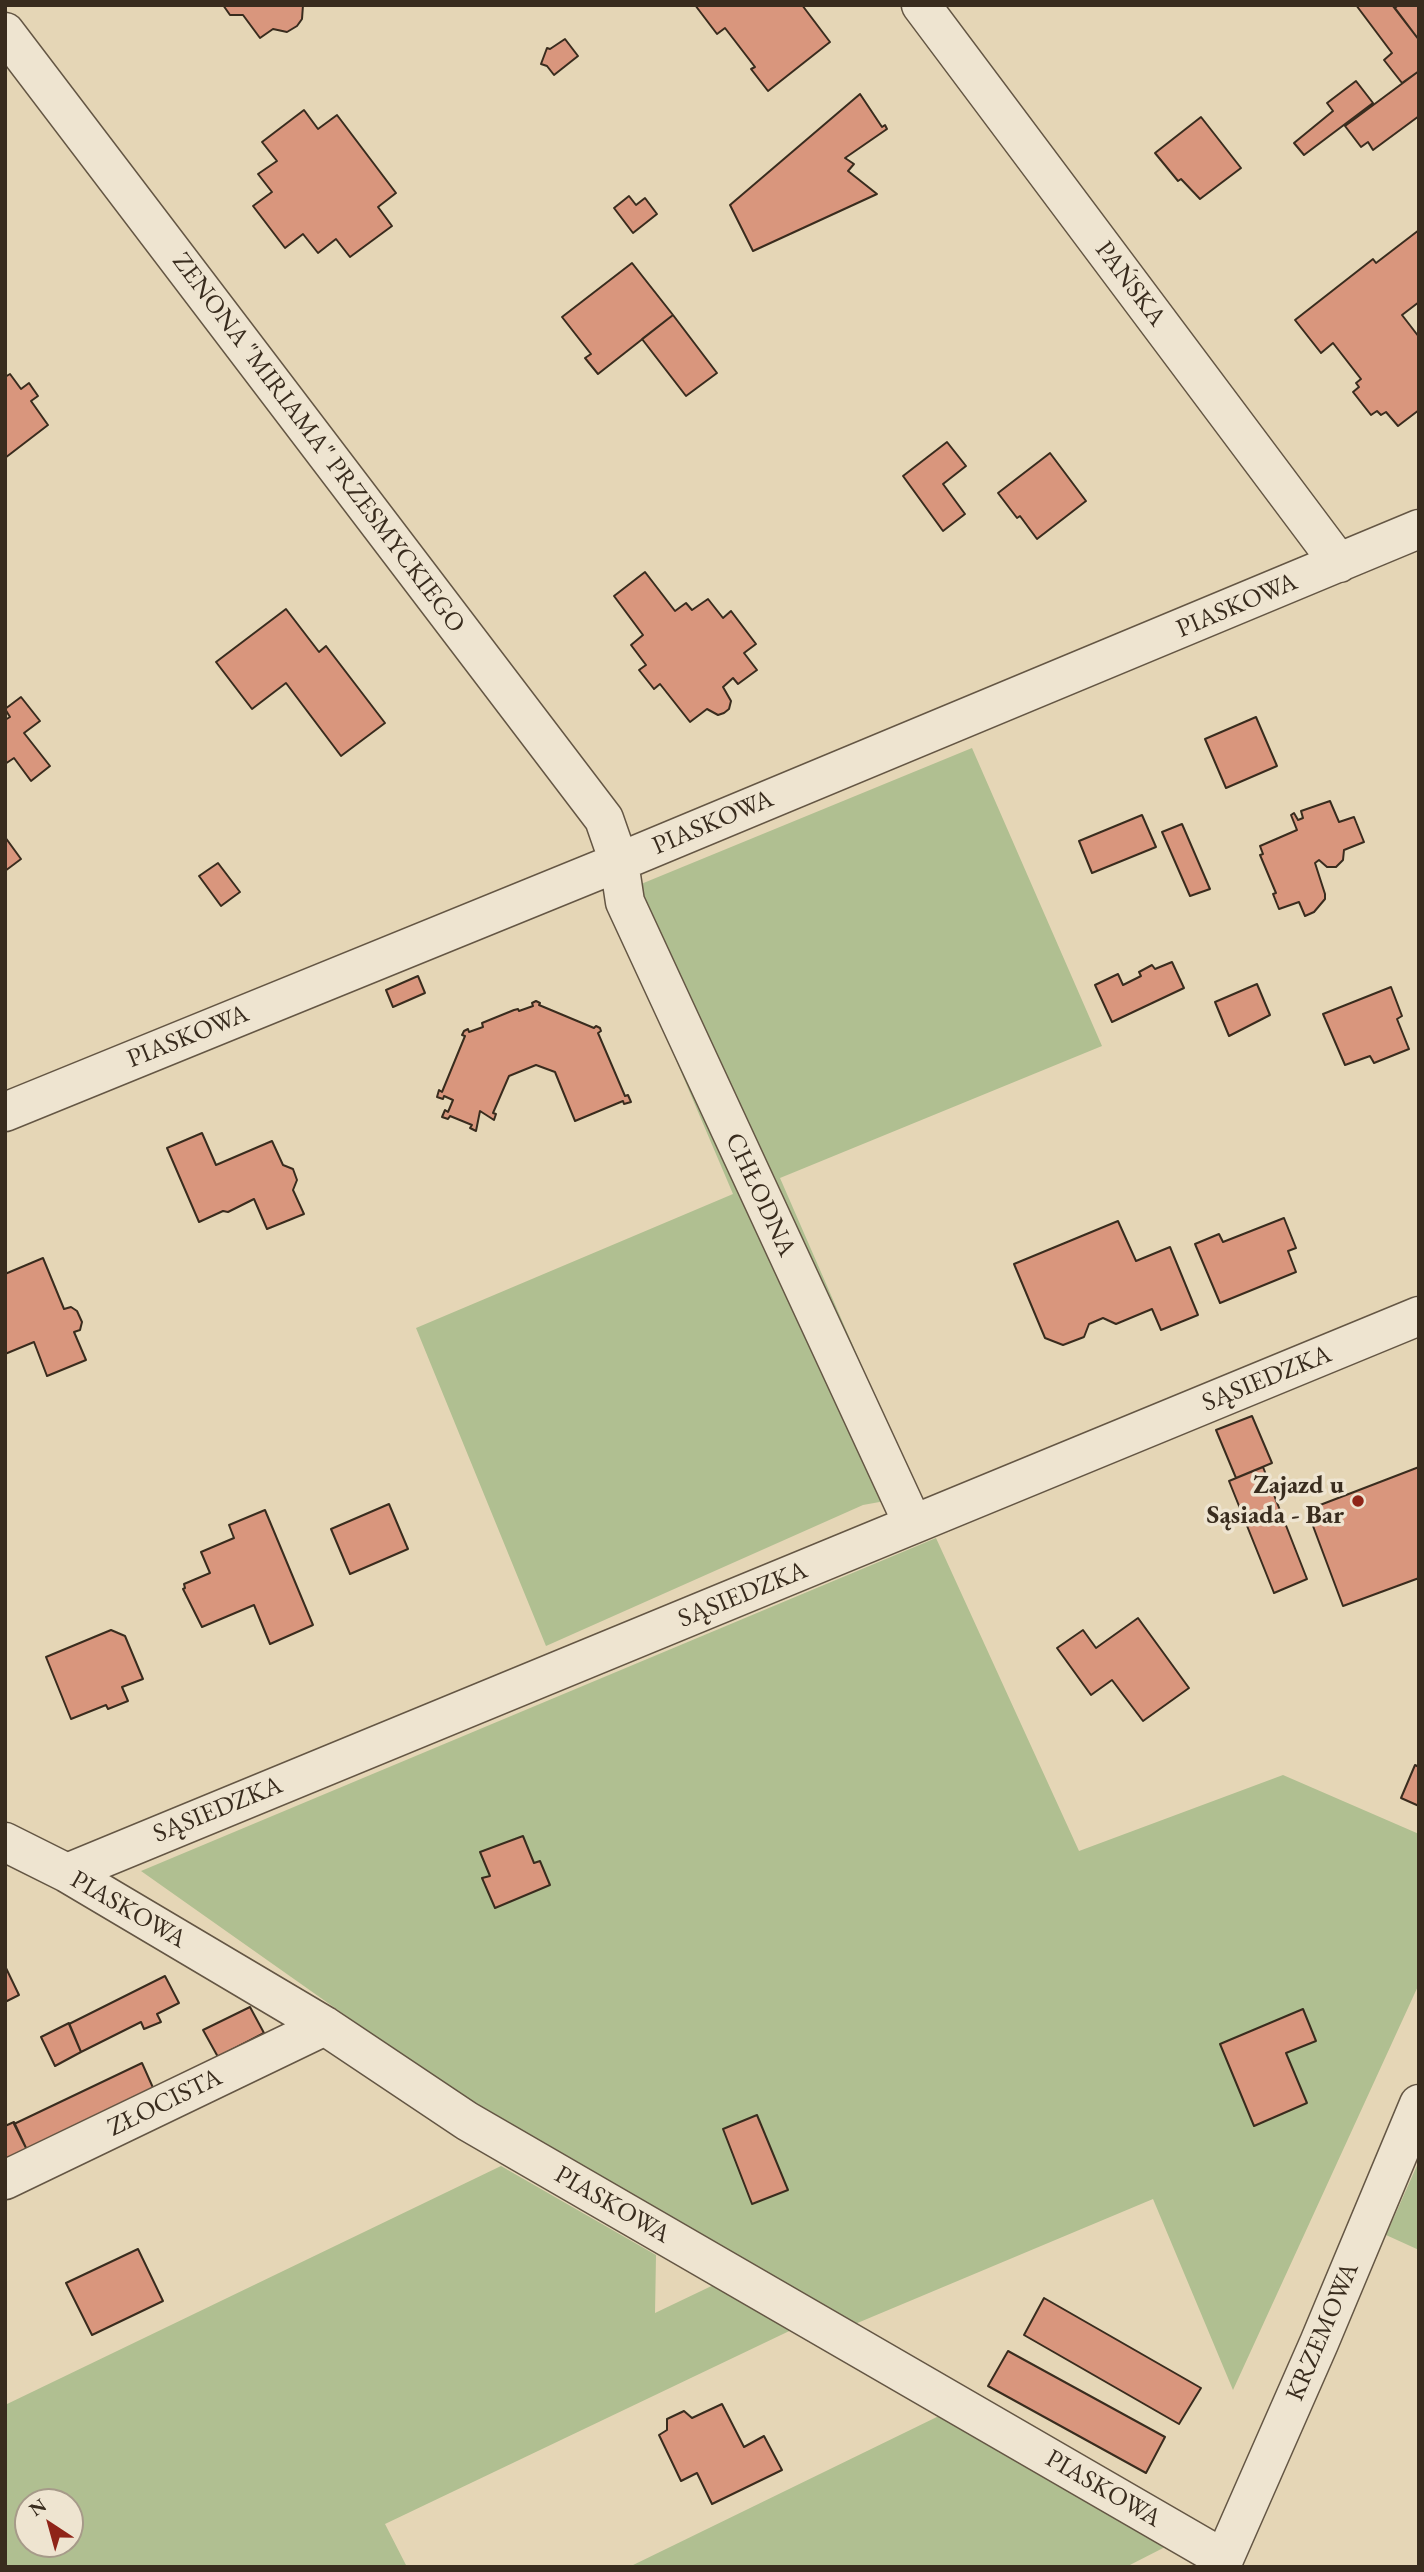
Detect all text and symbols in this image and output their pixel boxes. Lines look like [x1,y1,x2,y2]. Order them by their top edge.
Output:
street label: PAŃSKA [1088,235,1172,333]
street label: ZENONA "MIRIAMA" PRZESMYCKIEGO [165,247,471,639]
street label: PIASKOWA [1172,567,1302,645]
street label: PIASKOWA [648,784,778,862]
street label: PIASKOWA [123,998,253,1076]
street label: CHŁODNA [718,1128,802,1262]
street label: SĄSIEDZKA [1198,1339,1336,1419]
place label: Zajazd u Sąsiada - Bar [1207,1470,1344,1532]
marker: Zajazd u Sąsiada - Bar [1350,1493,1366,1509]
street label: SĄSIEDZKA [674,1555,812,1635]
street label: SĄSIEDZKA [149,1770,287,1850]
street label: PIASKOWA [65,1864,191,1956]
street label: ZŁOCISTA [103,2062,227,2144]
street label: PIASKOWA [549,2159,675,2251]
street label: KRZEMOWA [1280,2258,1366,2406]
street label: PIASKOWA [1040,2443,1166,2535]
north arrow [14,2488,84,2558]
text: N [24,2493,51,2522]

